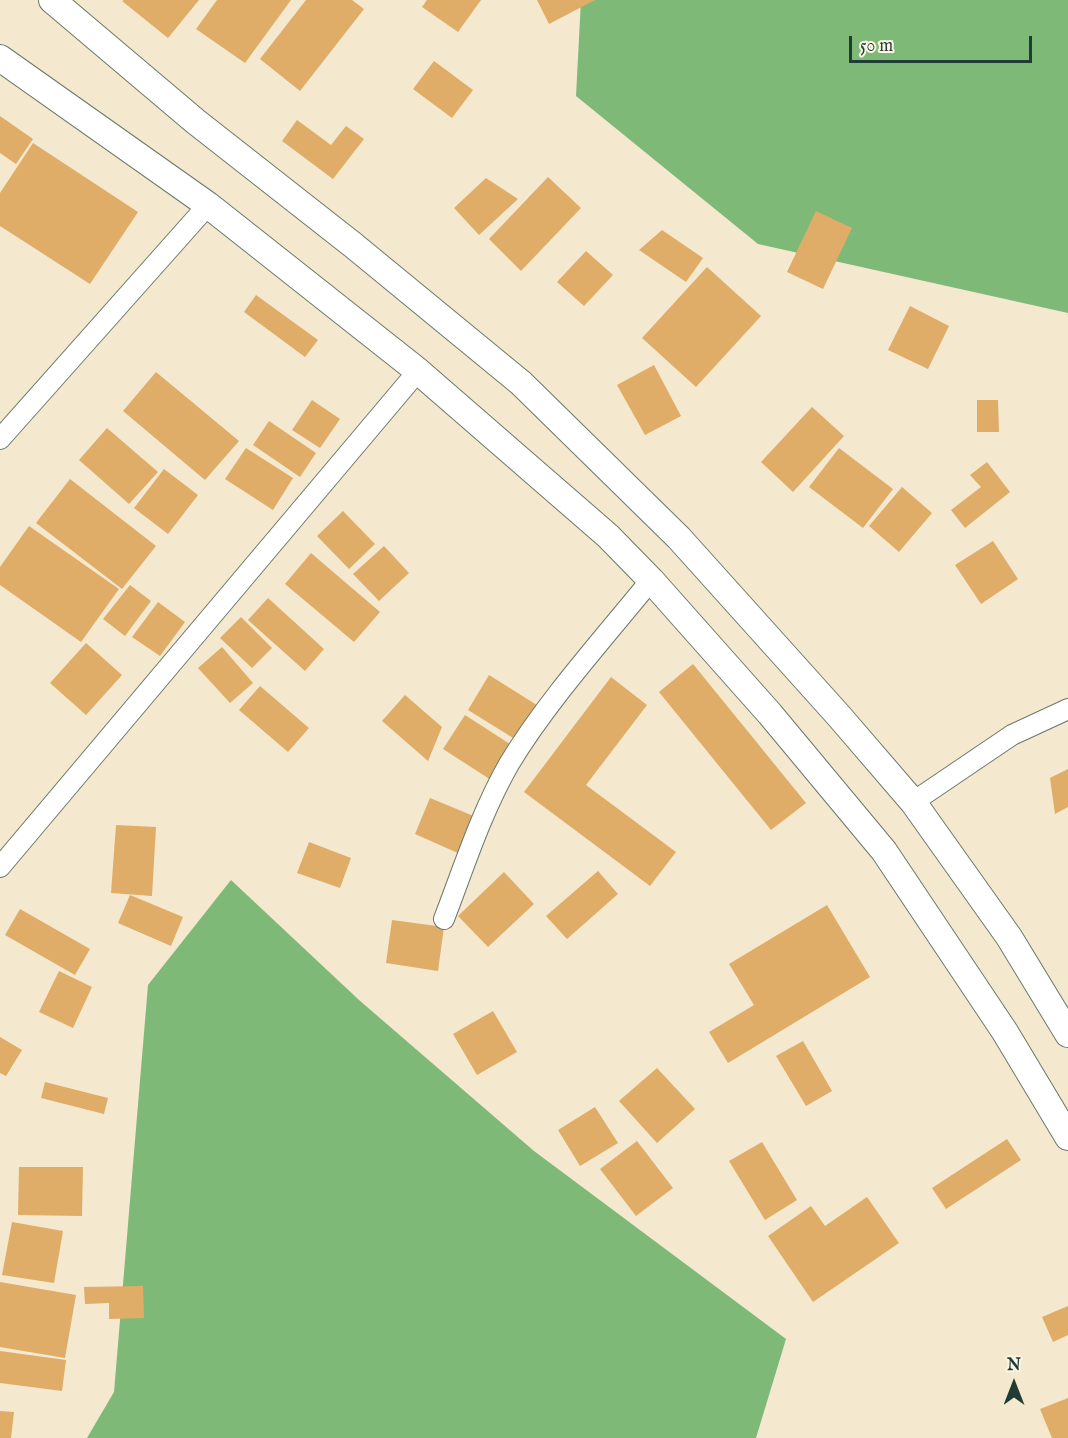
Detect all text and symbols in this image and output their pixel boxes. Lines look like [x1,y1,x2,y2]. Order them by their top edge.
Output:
scale bar [852,24,1035,62]
text: 50 m [860,35,893,58]
north arrow [984,1354,1044,1414]
text: N [1007,1356,1021,1376]

